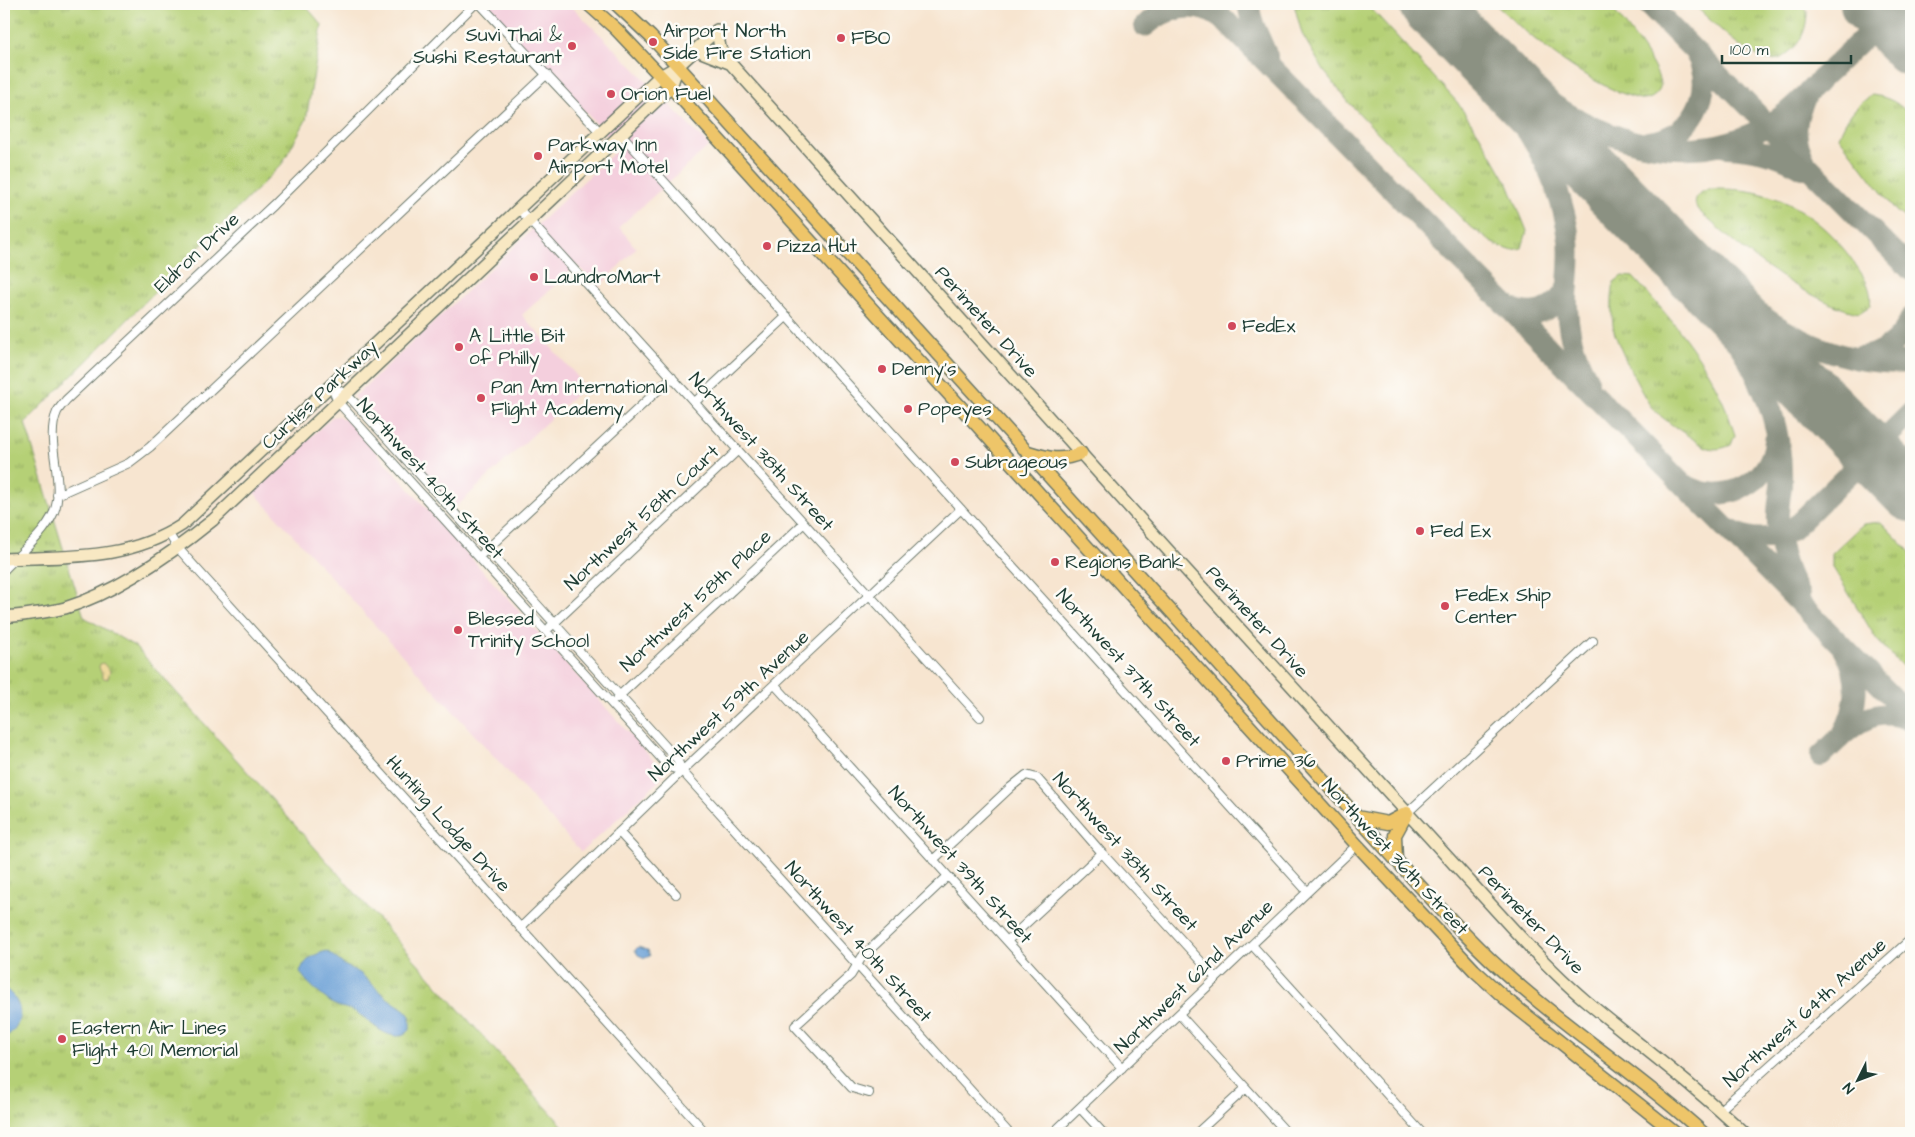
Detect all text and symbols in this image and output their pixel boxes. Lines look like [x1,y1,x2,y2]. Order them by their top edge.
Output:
place label: Airport North Side Fire Station [663,18,810,67]
place label: Suvi Thai & Sushi Restaurant [413,22,562,71]
place label: FBO [851,25,891,52]
marker: FBO [835,32,847,44]
scale bar [1722,32,1851,64]
marker: Airport North Side Fire Station [647,36,659,48]
marker: Suvi Thai & Sushi Restaurant [566,40,578,52]
text: 100 m [1730,40,1769,61]
place label: Orion Fuel [621,81,711,108]
marker: Orion Fuel [605,88,617,100]
place label: Parkway Inn Airport Motel [548,132,668,181]
marker: Parkway Inn Airport Motel [532,150,544,162]
street label: Eldron Drive [148,206,246,300]
place label: Pizza Hut [777,233,857,260]
marker: Pizza Hut [761,240,773,252]
street label: Perimeter Drive [928,260,1044,384]
place label: LaundroMart [544,264,661,291]
marker: LaundroMart [528,271,540,283]
place label: FedEx [1242,313,1295,340]
marker: FedEx [1226,320,1238,332]
place label: A Little Bit of Philly [469,323,565,373]
street label: Curtiss Parkway [256,334,385,457]
marker: A Little Bit of Philly [453,341,465,353]
place label: Denny's [892,356,957,384]
marker: Denny's [876,363,888,375]
street label: Northwest 38th Street [682,366,840,538]
place label: Pan Am International Flight Academy [491,374,668,424]
street label: Northwest 40th Street [350,392,510,566]
marker: Pan Am International Flight Academy [475,392,487,404]
place label: Popeyes [918,396,992,424]
marker: Popeyes [902,403,914,415]
street label: Northwest 58th Court [559,439,726,597]
place label: Subrageous [965,449,1068,477]
marker: Subrageous [949,456,961,468]
place label: Fed Ex [1430,518,1491,545]
street label: Northwest 58th Place [614,524,778,678]
marker: Fed Ex [1414,525,1426,537]
place label: Regions Bank [1065,549,1184,577]
marker: Regions Bank [1049,556,1061,568]
street label: Perimeter Drive [1199,560,1315,684]
place label: FedEx Ship Center [1455,582,1551,631]
street label: Northwest 37th Street [1049,583,1207,754]
marker: FedEx Ship Center [1439,600,1451,612]
place label: Blessed Trinity School [468,606,589,656]
marker: Blessed Trinity School [452,624,464,636]
street label: Northwest 59th Avenue [643,624,815,788]
place label: Prime 36 [1236,748,1316,775]
street label: Hunting Lodge Drive [379,750,517,899]
marker: Prime 36 [1220,755,1232,767]
street label: Northwest 38th Street [1046,766,1204,938]
street label: Northwest 36th Street [1315,773,1475,942]
street label: Northwest 39th Street [882,780,1039,950]
street label: Northwest 40th Street [778,855,938,1029]
street label: Perimeter Drive [1472,859,1590,981]
street label: Northwest 62nd Avenue [1108,894,1280,1060]
street label: Northwest 64th Avenue [1719,934,1891,1092]
place label: Eastern Air Lines Flight 401 Memorial [72,1015,238,1065]
marker: Eastern Air Lines Flight 401 Memorial [56,1033,68,1045]
north arrow [1832,1054,1882,1104]

